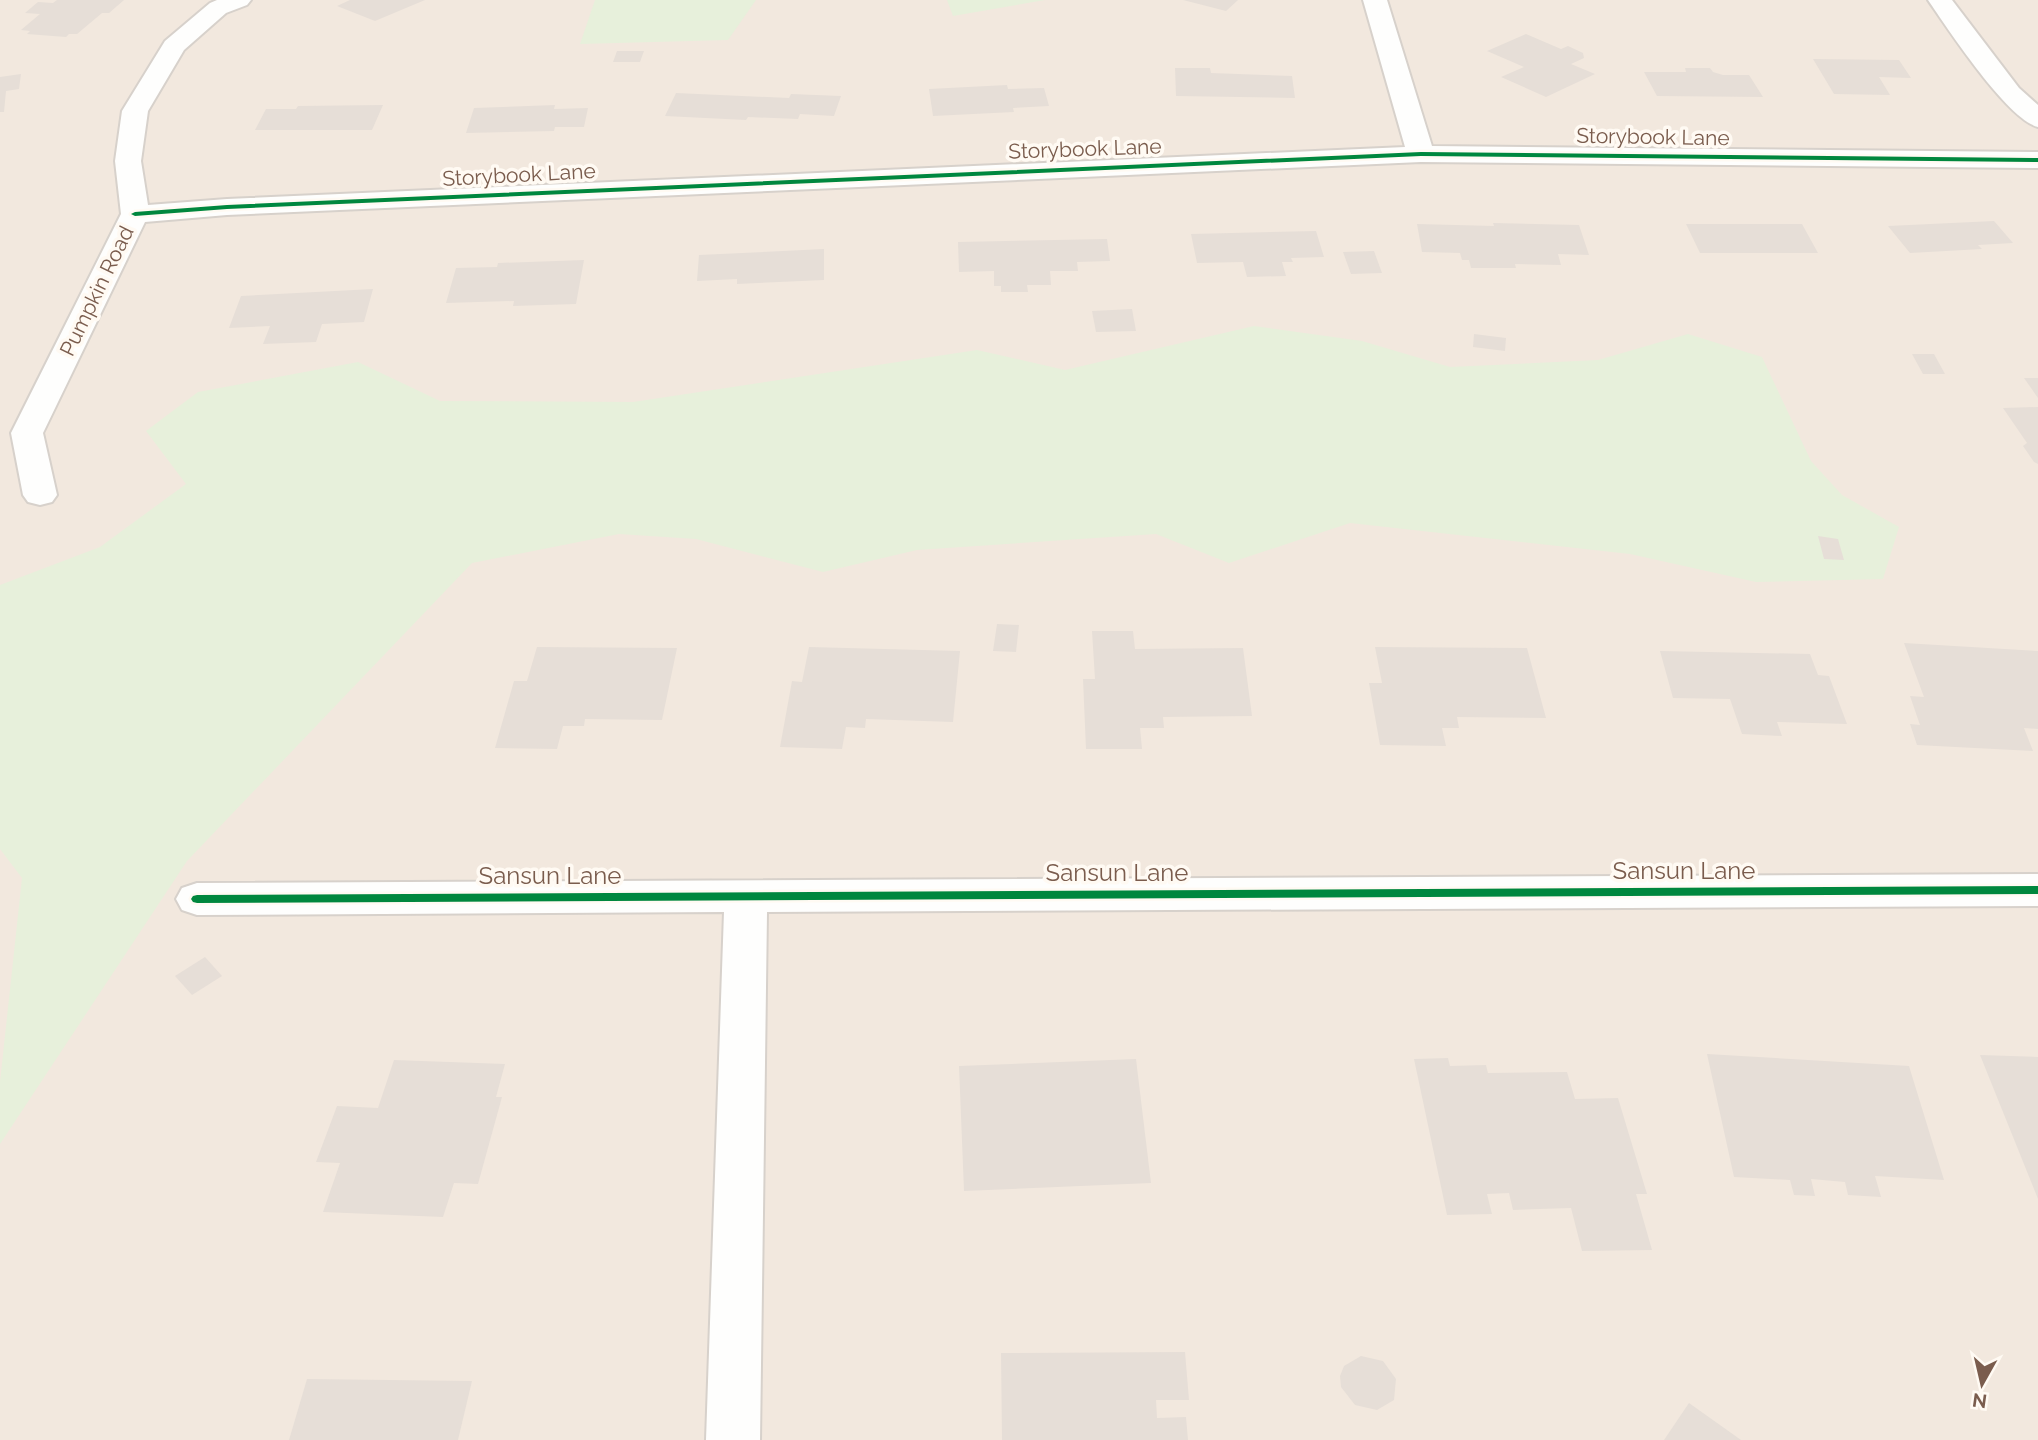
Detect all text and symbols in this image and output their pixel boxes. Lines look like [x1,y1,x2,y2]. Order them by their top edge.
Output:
street label: Storybook Lane [1576,123,1730,150]
street label: Storybook Lane [1008,133,1162,164]
street label: Storybook Lane [442,158,596,191]
street label: Pumpkin Road [54,222,139,360]
street label: Sansun Lane [1613,856,1755,885]
street label: Sansun Lane [1046,858,1188,887]
street label: Sansun Lane [479,861,621,890]
north arrow [1947,1349,2017,1419]
text: N [1971,1389,1988,1413]

